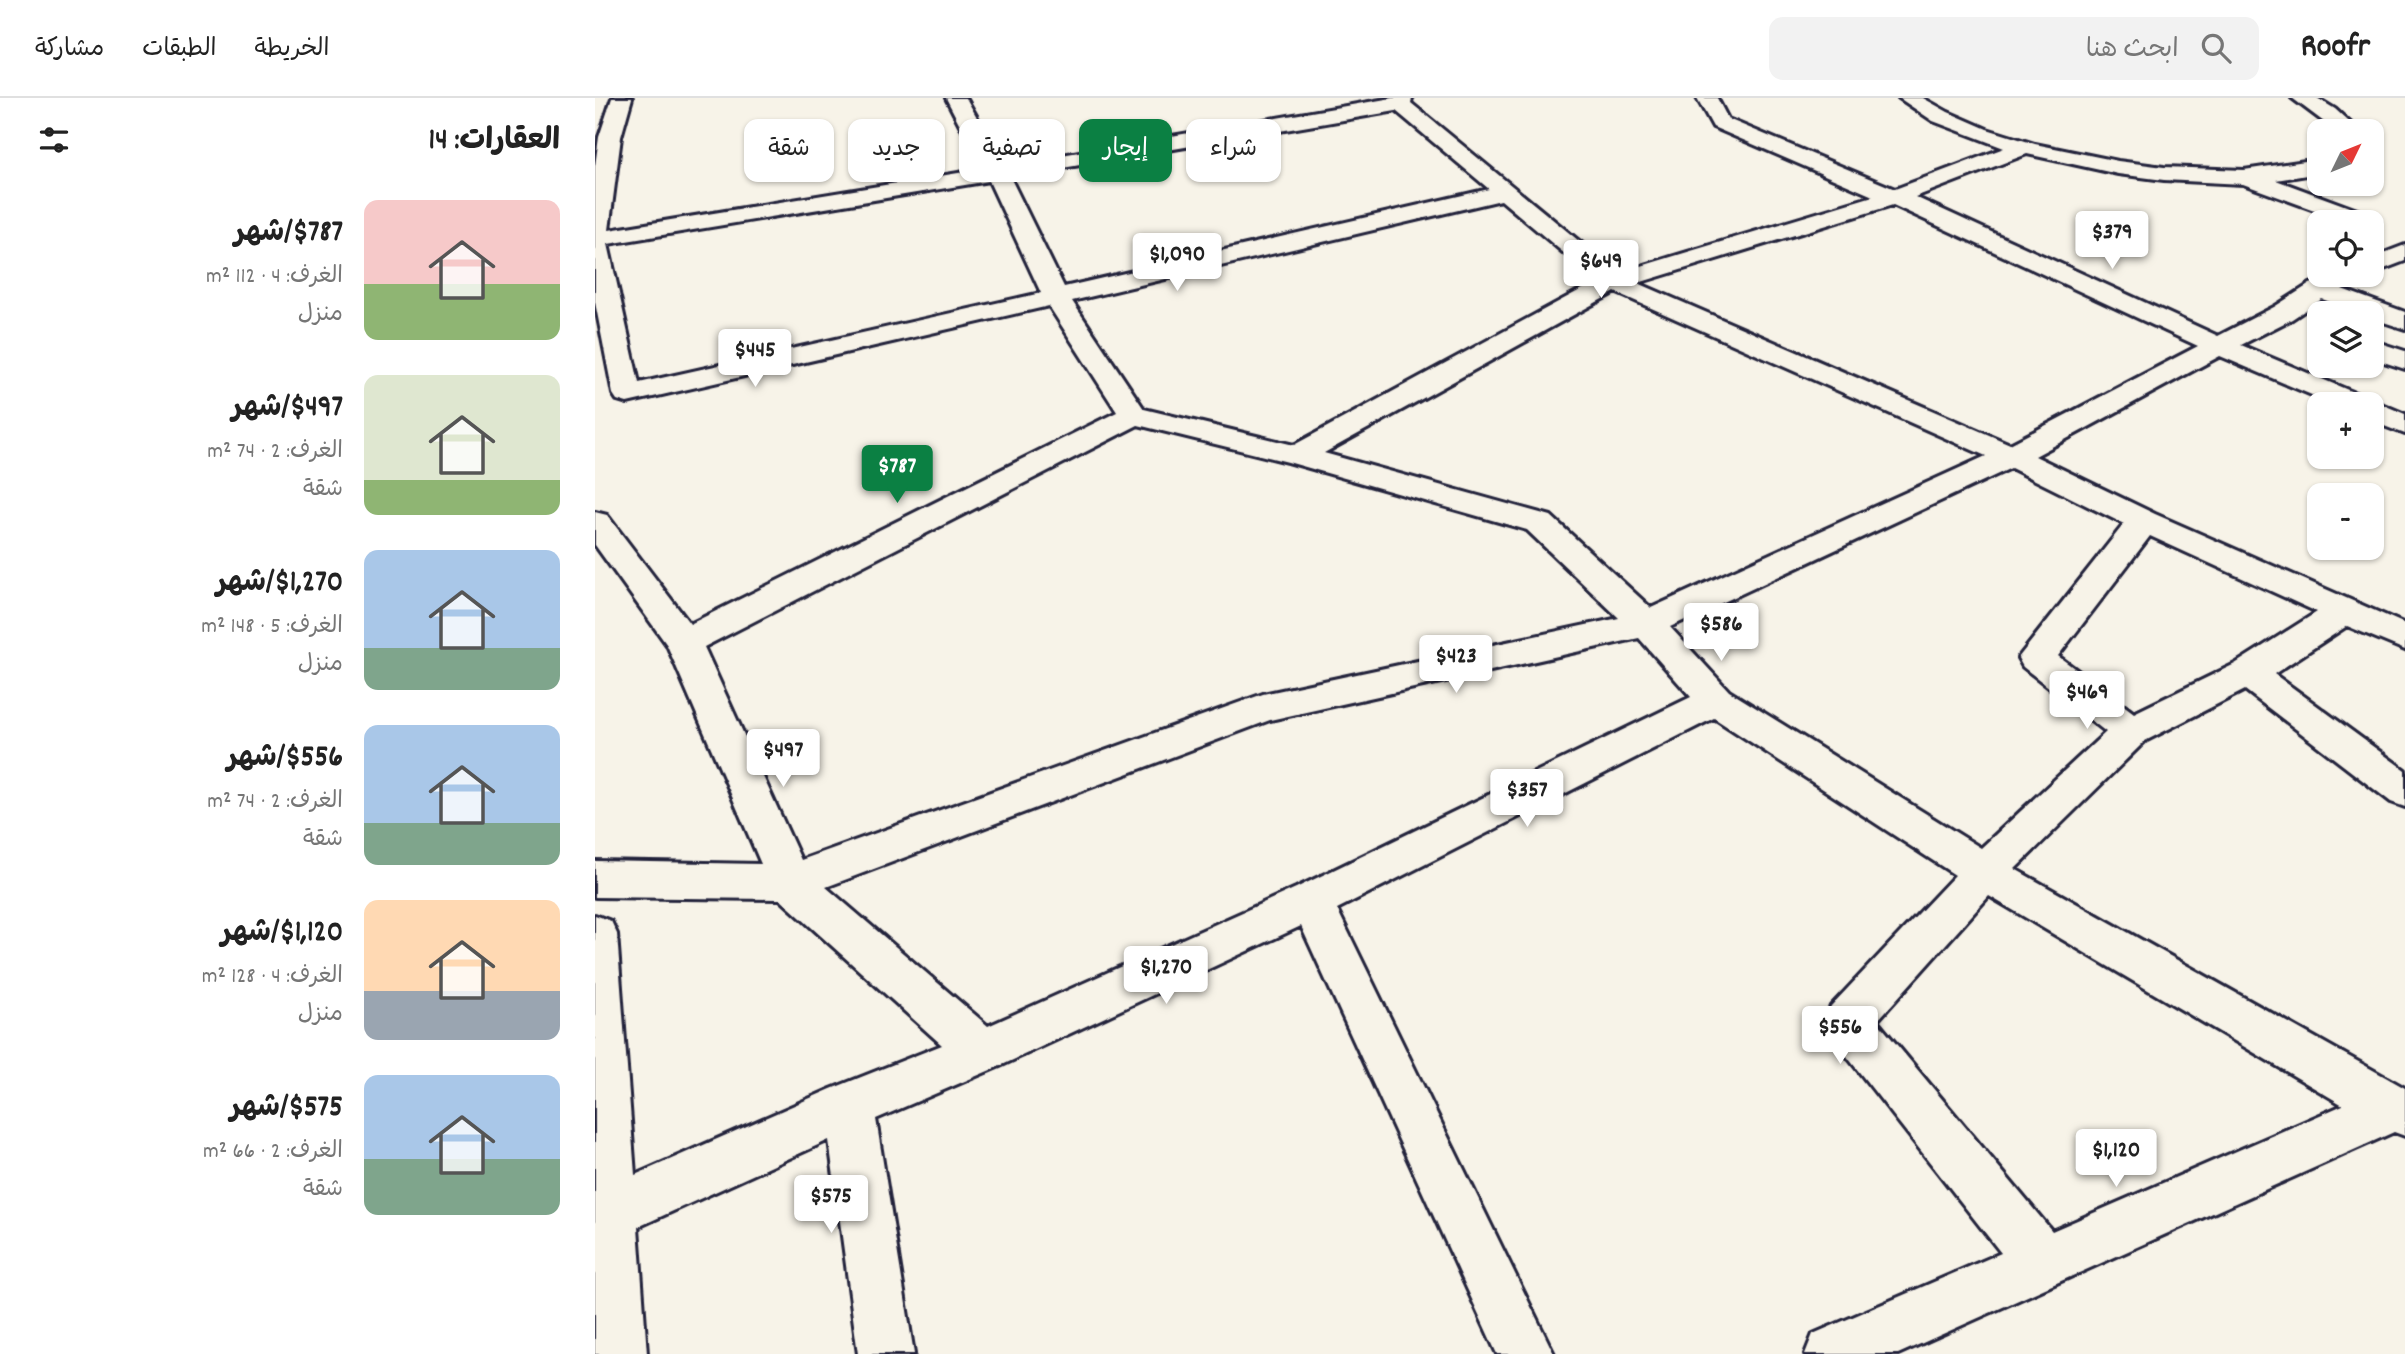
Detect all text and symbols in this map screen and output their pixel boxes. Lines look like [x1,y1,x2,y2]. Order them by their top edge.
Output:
search box [1769,17,2259,80]
text: Roofr [2301,25,2370,72]
icon: search [2197,29,2235,67]
text: ابحث هنا [2086,32,2179,69]
text: مشاركة [35,33,104,67]
text: الطبقات [142,33,217,67]
text: الخريطة [255,33,329,67]
chip: شقة [744,119,834,182]
chip: جديد [848,119,945,182]
chip: تصفية [959,119,1065,182]
chip: إيجار [1079,119,1172,182]
chip: شراء [1186,119,1281,182]
north arrow [2307,119,2383,196]
map controls [2307,119,2384,560]
icon: filters [35,121,73,159]
text: العقارات: 14 [429,121,560,164]
button: locate [2307,210,2384,287]
pin: $379 [2071,212,2153,271]
text: $787/شهر [234,213,343,256]
text: $379 [2091,217,2133,250]
icon: home [420,228,504,312]
pin: $1,090 [1120,234,1234,293]
text: $1,090 [1149,239,1205,272]
pin: $649 [1560,240,1642,300]
text: $649 [1579,246,1623,279]
text: الغرف: 4 · 112 m² [206,261,343,294]
text: منزل [298,299,343,332]
button: layers [2307,301,2384,378]
pin: $445 [714,330,796,389]
text: $445 [734,335,776,368]
text: $497/شهر [232,388,343,431]
button: + [2307,392,2384,469]
icon: home [420,403,504,487]
text: الغرف: 2 · 74 m² [207,436,343,469]
pin: $787 [856,446,938,505]
text: $787 [878,451,916,484]
text: شقة [303,474,343,507]
button: − [2307,483,2384,560]
text: $1,270/شهر [216,563,343,606]
icon: home [420,578,504,662]
pin: $586 [1680,603,1762,663]
text: $586 [1700,609,1742,642]
text: الغرف: 5 · 148 m² [201,611,343,644]
pin: $423 [1415,636,1497,695]
text: $423 [1435,641,1477,674]
text: منزل [298,649,343,682]
pin: $469 [2046,672,2128,731]
text: $469 [2065,677,2109,710]
pin: $497 [742,730,824,789]
text: $497 [763,735,803,768]
text: $556/شهر [227,738,343,781]
icon: home [420,753,504,837]
pin: $357 [1486,770,1568,829]
text: $357 [1506,775,1548,808]
text: الغرف: 2 · 74 m² [207,786,343,819]
text: شقة [303,824,343,857]
text: $1,120/شهر [221,913,343,956]
icon: home [420,928,504,1012]
pin: $1,270 [1109,946,1223,1006]
text: $1,270 [1140,952,1192,985]
text: الغرف: 4 · 128 m² [202,961,343,994]
text: منزل [298,999,343,1032]
pin: $556 [1799,1006,1881,1066]
text: $556 [1818,1012,1862,1045]
text: $575/شهر [230,1088,343,1131]
icon: home [420,1103,504,1187]
pin: $1,120 [2059,1130,2173,1189]
text: $1,120 [2092,1135,2140,1168]
text: الغرف: 2 · 66 m² [203,1136,343,1169]
text: شقة [303,1174,343,1207]
pin: $575 [790,1176,872,1235]
text: $575 [810,1181,852,1214]

